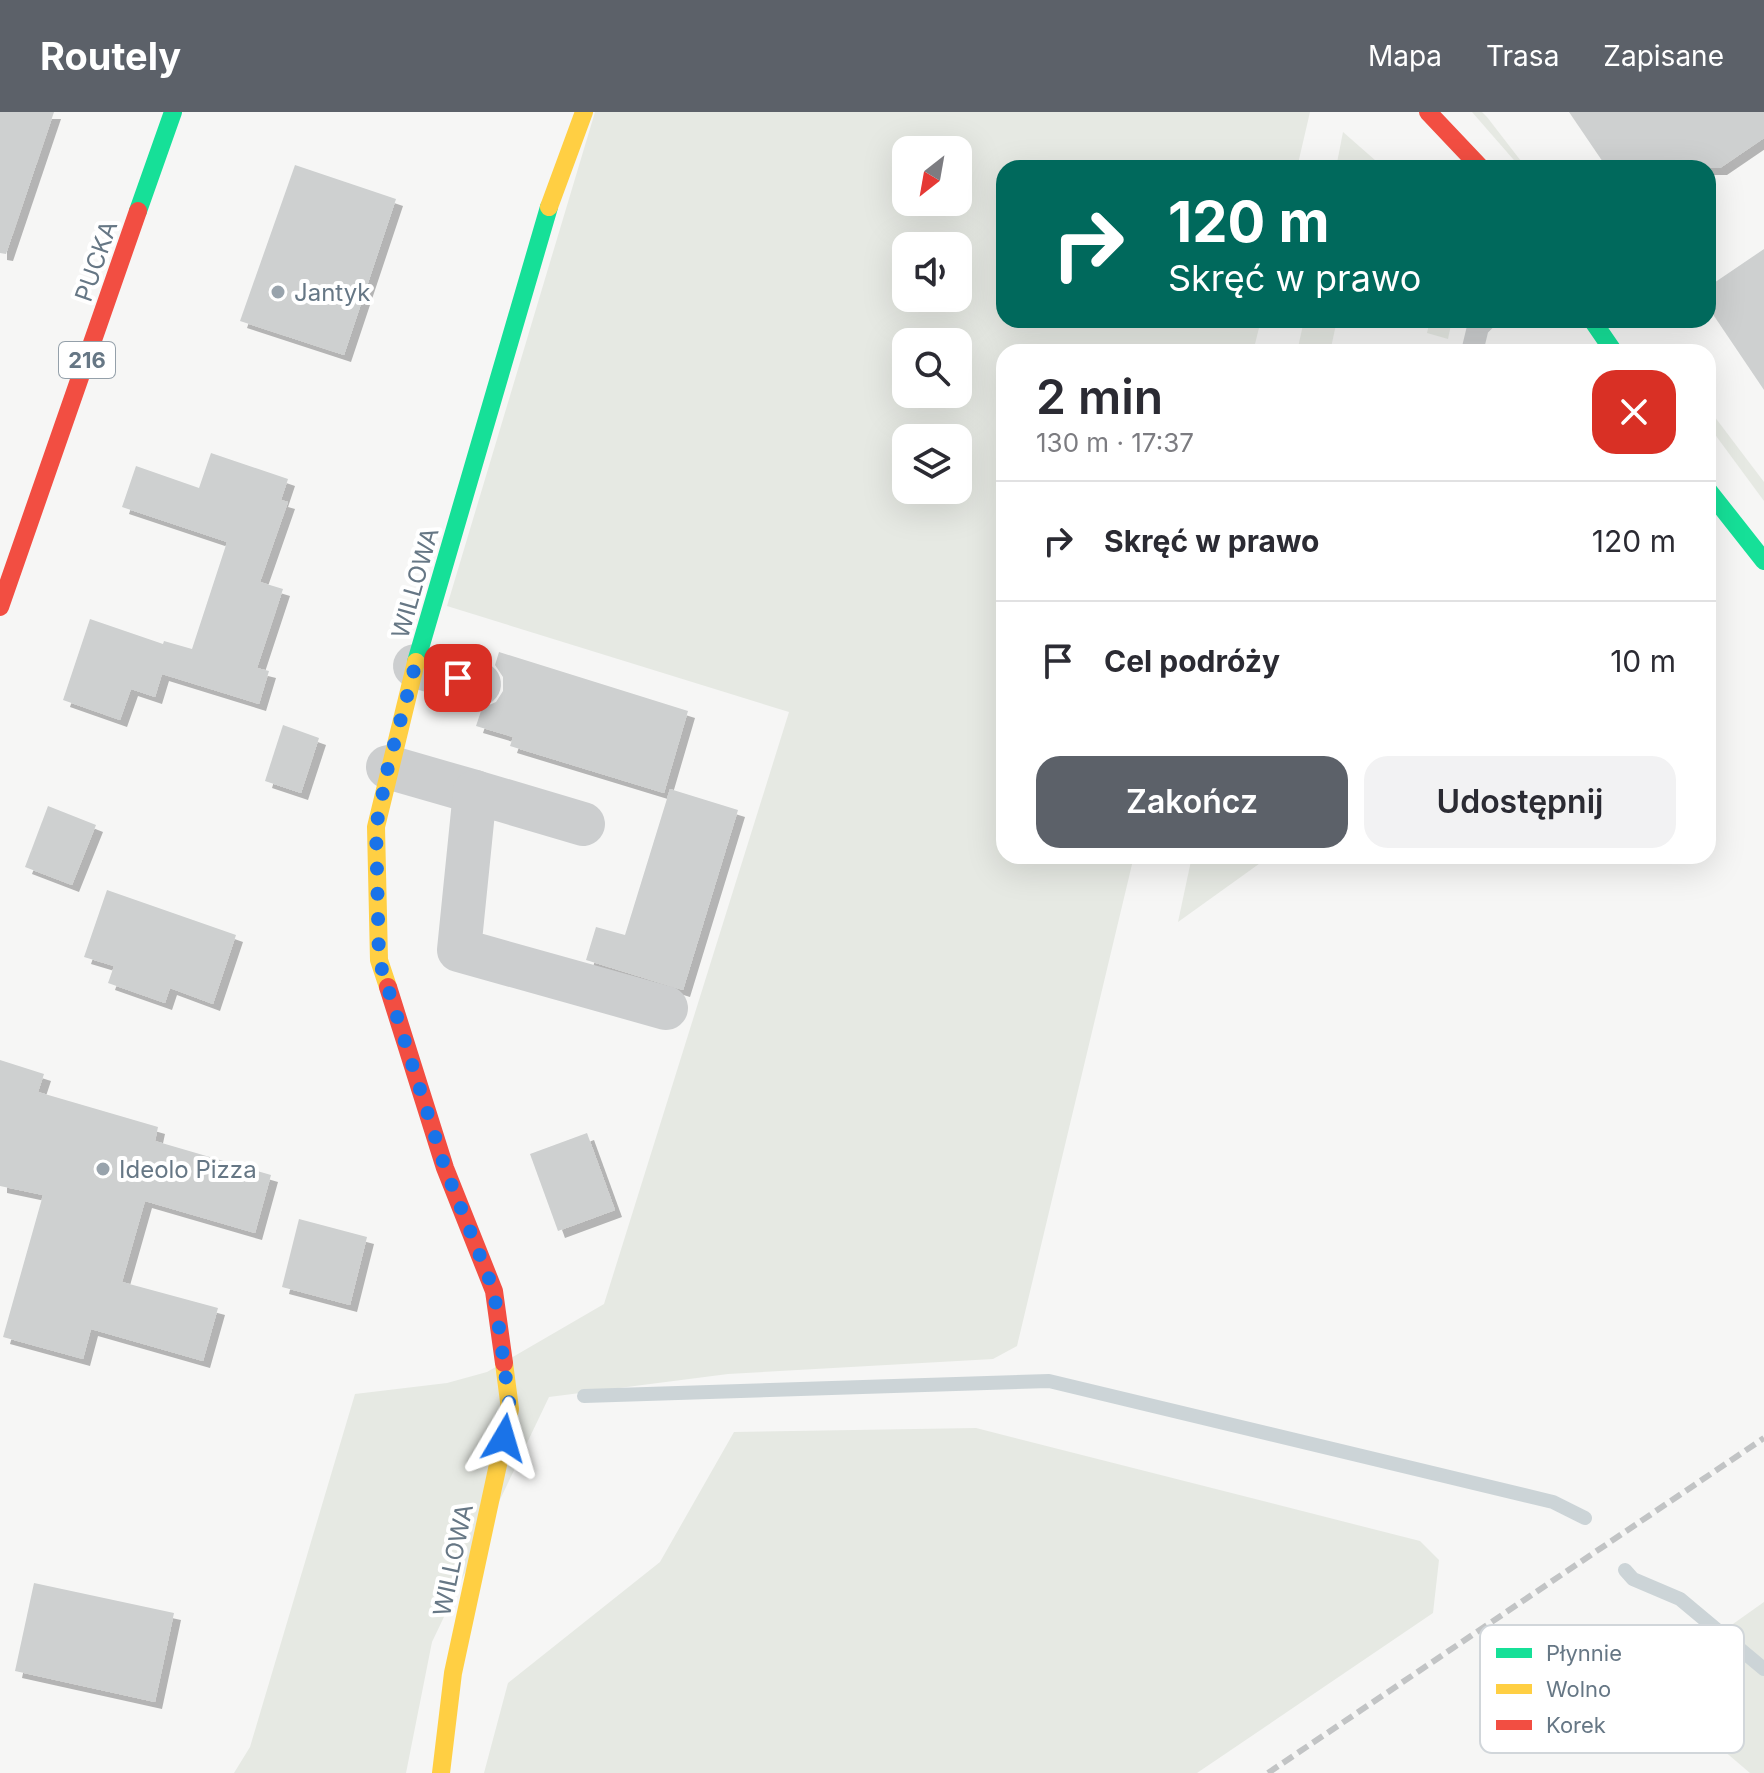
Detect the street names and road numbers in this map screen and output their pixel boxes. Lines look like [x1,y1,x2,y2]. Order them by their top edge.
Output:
street label: PUCKA [69,217,123,305]
road number: 216 [59,342,115,378]
street label: WILLOWA [385,524,445,642]
street label: WILLOWA [427,1501,479,1619]

